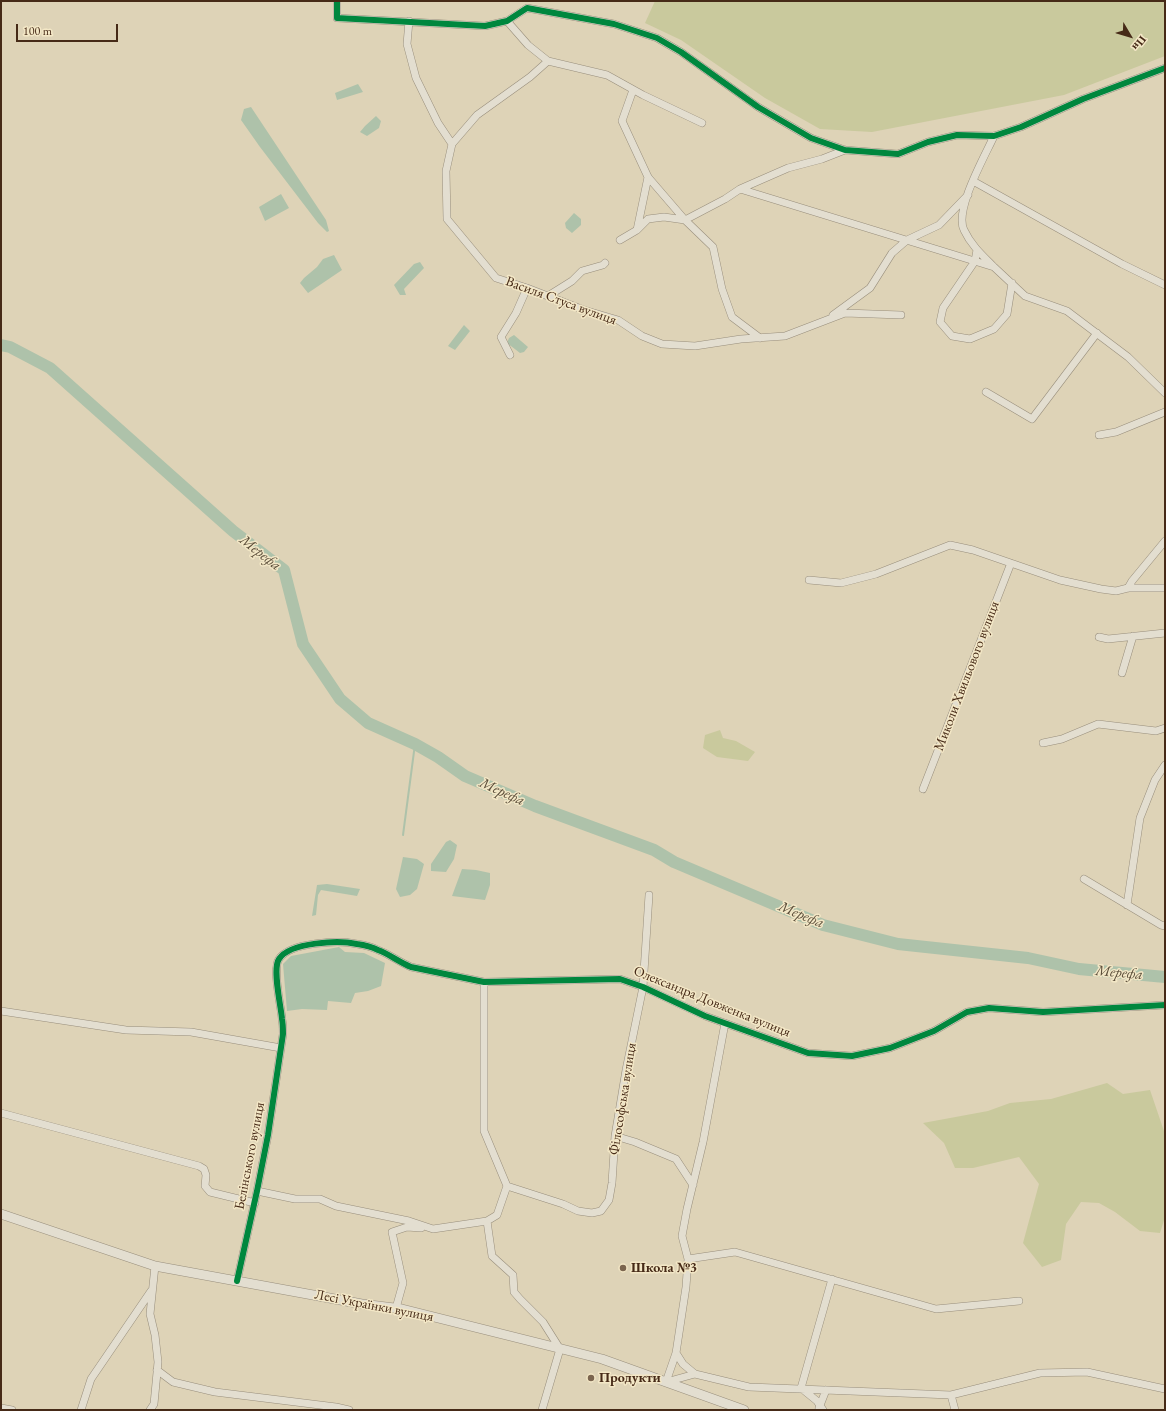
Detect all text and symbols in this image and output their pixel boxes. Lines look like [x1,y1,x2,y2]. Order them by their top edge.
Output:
scale bar [18,16,120,42]
north arrow [1110,16,1150,56]
text: 100 m [23,23,52,39]
text: Пн [1129,33,1150,54]
street label: Василя Стуса вулиця [503,273,619,329]
water label: Мерефа [236,531,284,575]
street label: Миколи Хвильового вулиця [931,599,1003,753]
water label: Мерефа [477,774,527,810]
water label: Мерефа [776,898,826,932]
water label: Мерефа [1095,962,1143,984]
street label: Олександра Довженка вулиця [631,963,793,1041]
street label: Філософська вулиця [606,1042,640,1156]
street label: Белінського вулиця [231,1101,269,1211]
place label: Школа №3 [631,1260,697,1276]
marker: Школа №3 [618,1263,628,1273]
street label: Лесі Українки вулиця [313,1286,435,1326]
place label: Продукти [599,1370,661,1386]
marker: Продукти [586,1373,596,1383]

